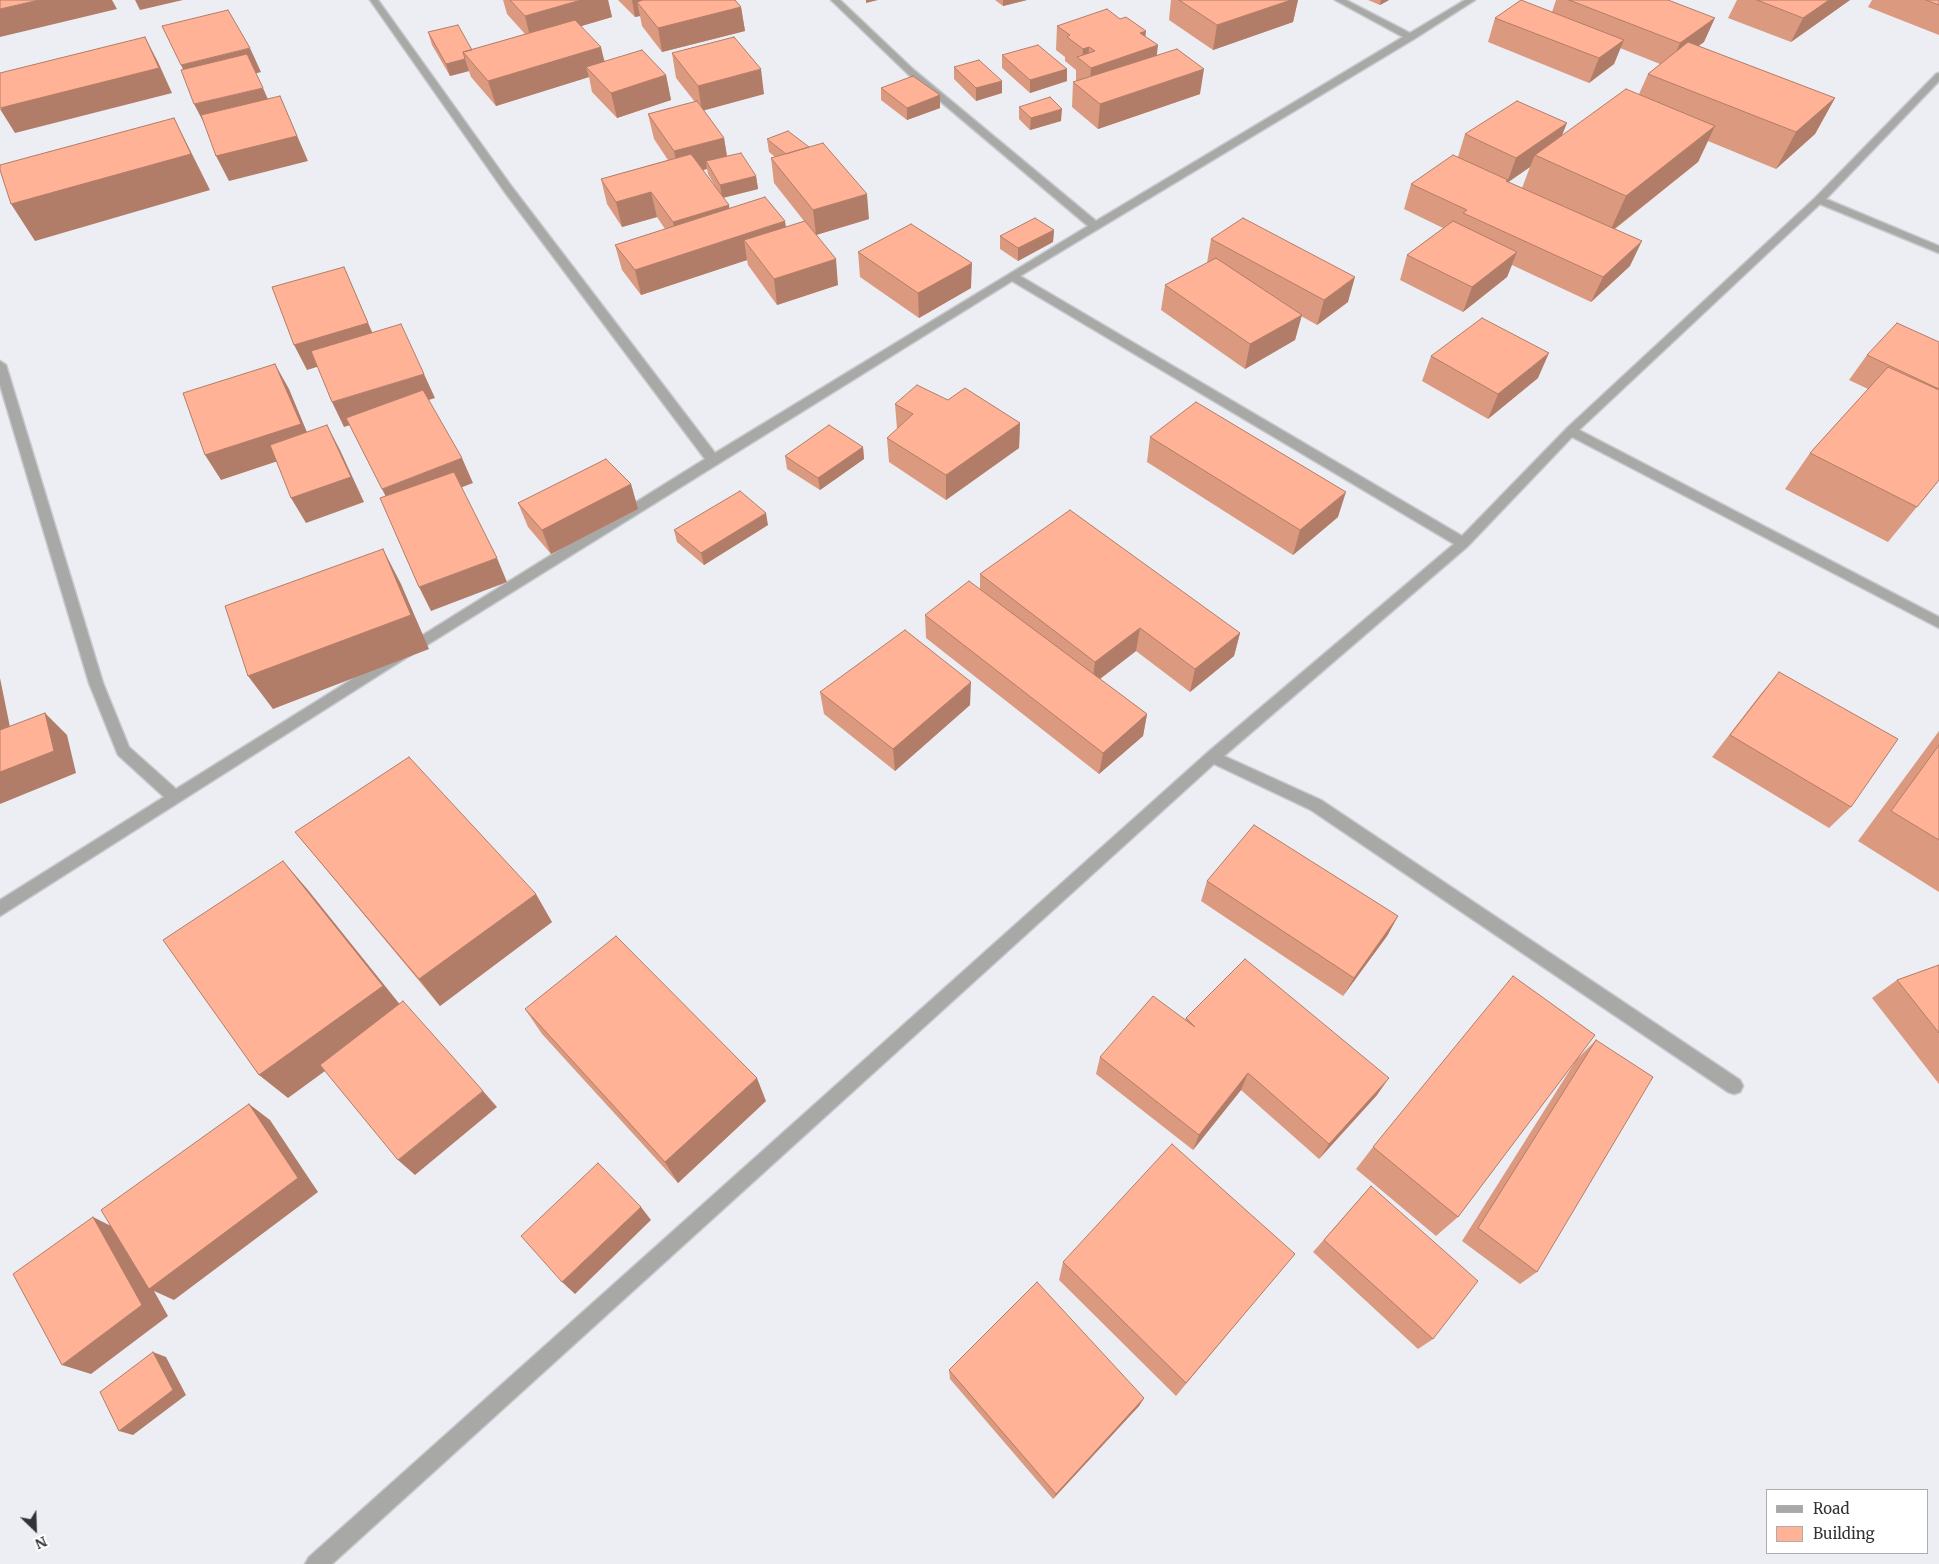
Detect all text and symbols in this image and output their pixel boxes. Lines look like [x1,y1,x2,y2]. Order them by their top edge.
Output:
legend [1766,1489,1929,1554]
text: Road [1813,1499,1849,1518]
north arrow [10,1504,60,1554]
text: Building [1813,1524,1875,1543]
text: N [32,1532,50,1553]

